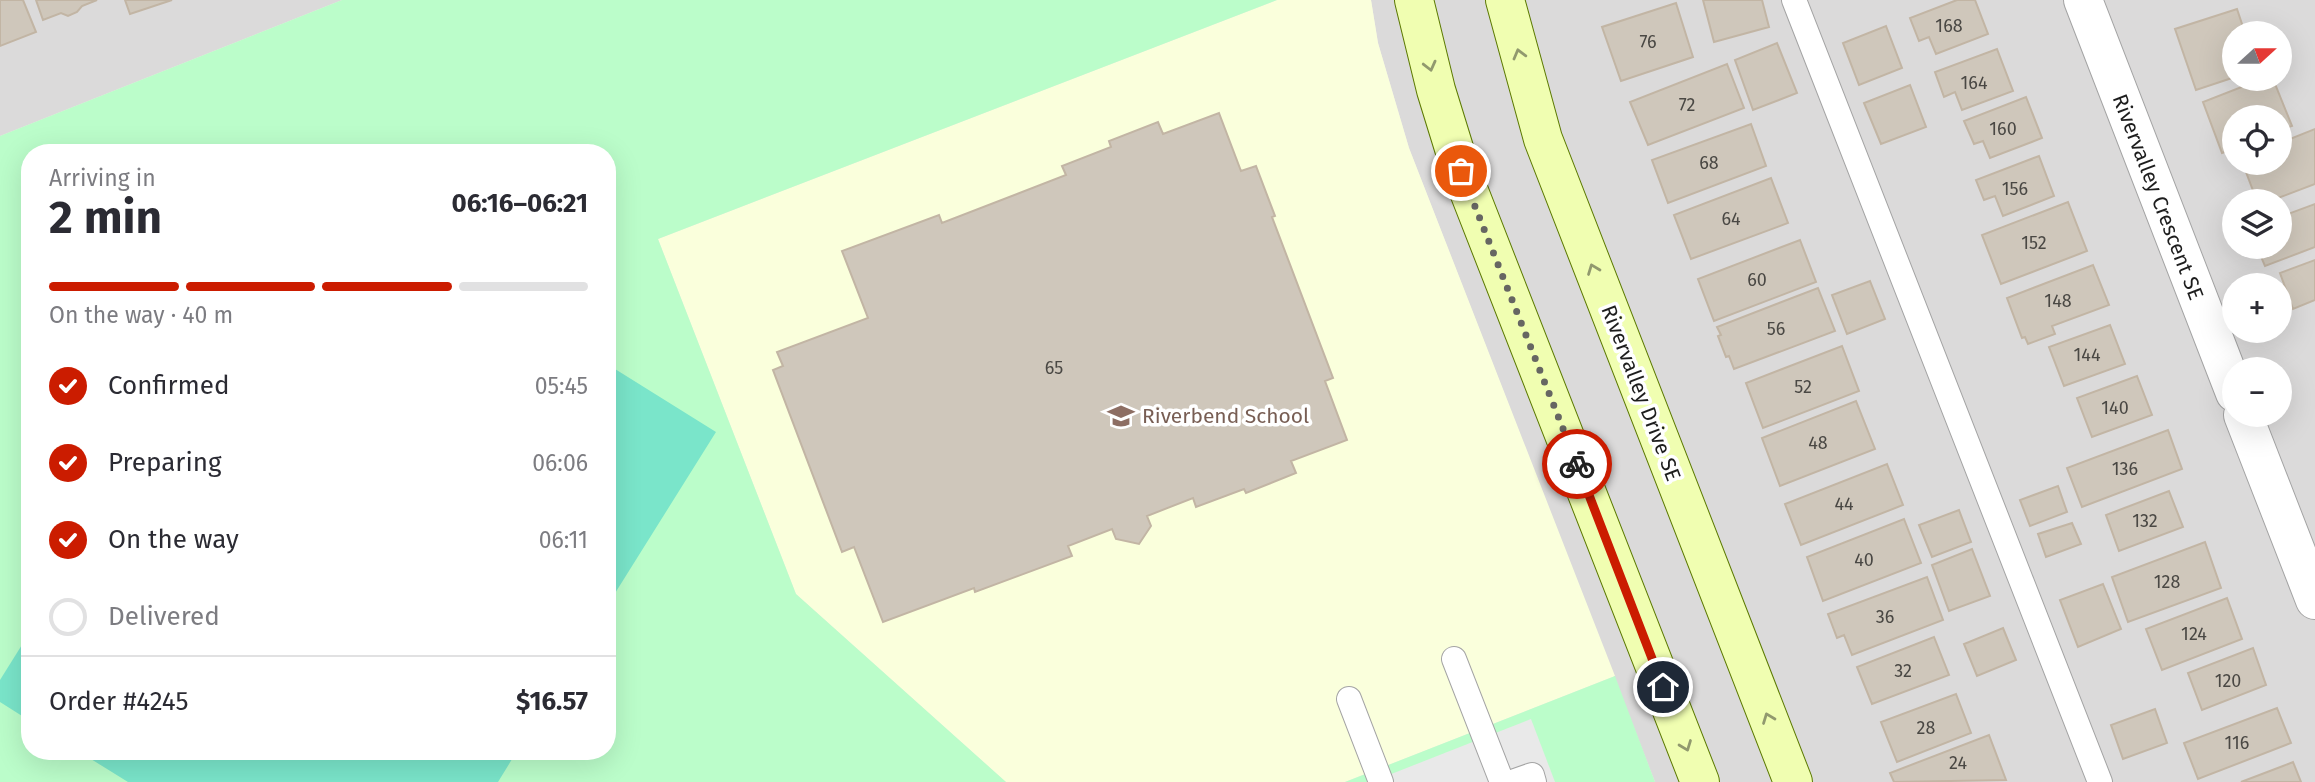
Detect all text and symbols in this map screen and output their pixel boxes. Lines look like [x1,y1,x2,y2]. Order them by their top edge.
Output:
house number: 168 [1935,15,1963,37]
north arrow [2222,21,2292,91]
map controls [2222,21,2292,427]
house number: 76 [1639,31,1657,53]
one-way arrow [1513,48,1528,60]
one-way arrow [1422,60,1436,72]
house number: 164 [1961,72,1988,94]
street label: Rivervalley Crescent SE [2107,90,2209,304]
house number: 72 [1679,94,1695,116]
button: locate [2222,105,2292,175]
house number: 160 [1989,118,2017,140]
pin [1431,141,1491,201]
icon: bag [1442,152,1480,190]
house number: 68 [1699,152,1719,174]
text: Arriving in [49,164,156,192]
house number: 156 [2002,178,2028,200]
text: 06:16–06:21 [451,188,588,219]
button: layers [2222,189,2292,259]
text: 2 min [49,190,162,245]
house number: 64 [1721,208,1741,230]
house number: 152 [2021,232,2047,254]
one-way arrow [1587,263,1601,275]
house number: 60 [1747,269,1767,291]
button: + [2222,273,2292,343]
house number: 148 [2044,290,2072,312]
text: On the way · 40 m [49,301,233,329]
street label: Rivervalley Drive SE [1595,301,1687,485]
house number: 56 [1767,318,1785,340]
house number: 144 [2074,344,2101,366]
house number: 65 [1045,357,1063,379]
button: − [2222,357,2292,427]
icon: check [49,367,87,405]
text: Confirmed [108,370,229,401]
text: 05:45 [535,372,588,400]
house number: 52 [1794,376,1812,398]
house number: 140 [2101,397,2129,419]
school or university icon: Riverbend School [1106,401,1136,431]
place label: Riverbend School [1142,403,1309,429]
courier [1542,429,1612,499]
house number: 48 [1808,432,1828,454]
icon: check [49,444,87,482]
icon: bike [1558,445,1596,483]
text: Preparing [108,447,221,478]
text: 06:06 [532,449,588,477]
house number: 136 [2112,458,2138,480]
house number: 44 [1834,493,1854,515]
house number: 132 [2132,510,2158,532]
icon: check [49,521,87,559]
text: On the way [108,524,239,555]
text: 06:11 [539,526,588,554]
house number: 40 [1854,549,1874,571]
house number: 128 [2154,571,2180,593]
text: Delivered [108,601,220,632]
house number: 36 [1876,606,1894,628]
house number: 124 [2181,623,2207,645]
pin [1633,657,1693,717]
house number: 32 [1894,660,1912,682]
icon: home [1644,668,1682,706]
house number: 120 [2215,670,2241,692]
text: Order #4245 [49,686,188,717]
text: $16.57 [516,686,588,717]
one-way arrow [1762,713,1776,725]
house number: 28 [1917,717,1935,739]
house number: 116 [2225,732,2249,754]
one-way arrow [1678,740,1692,752]
house number: 24 [1949,752,1967,774]

